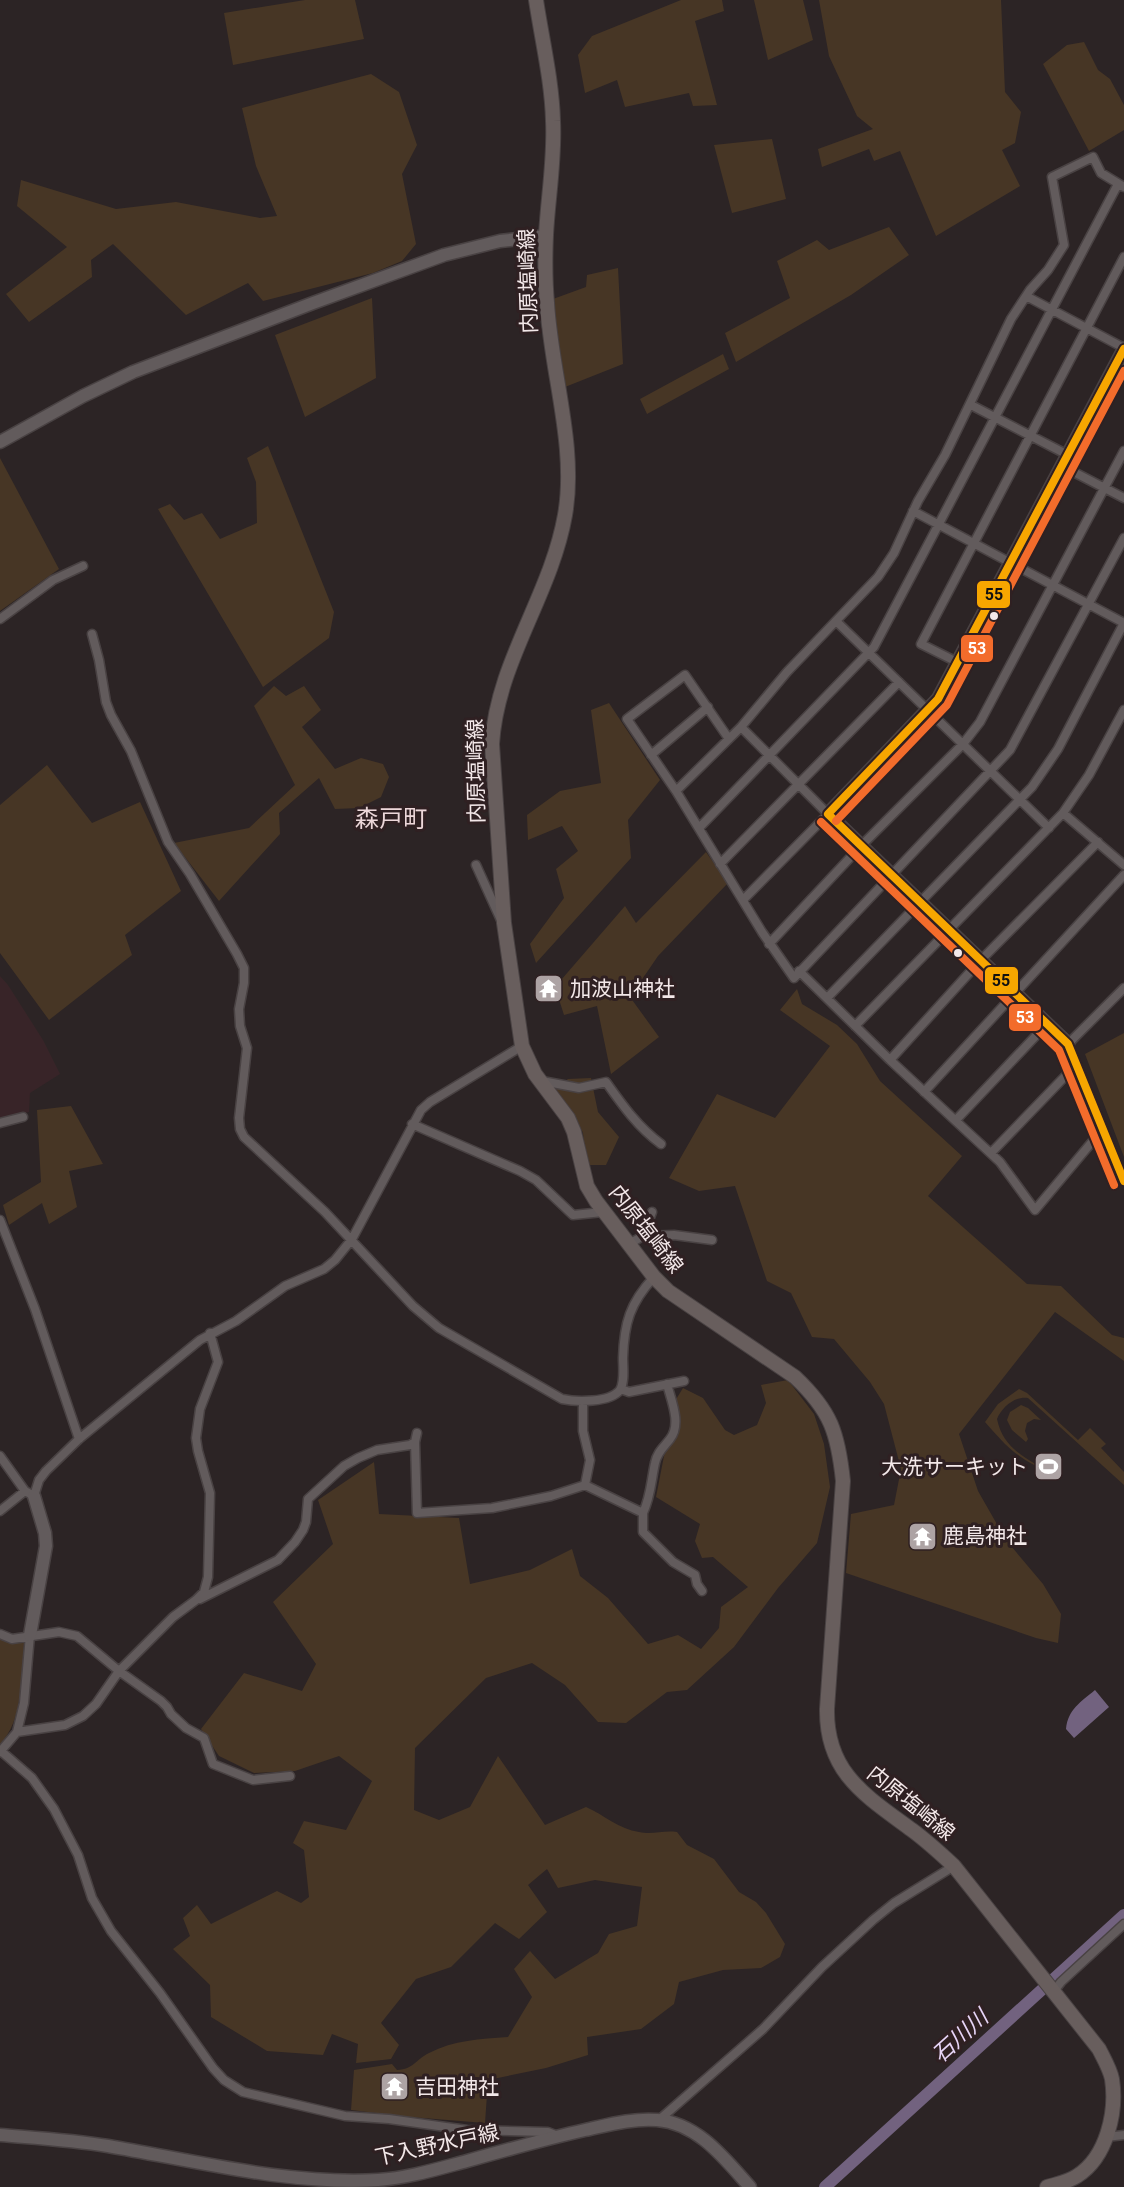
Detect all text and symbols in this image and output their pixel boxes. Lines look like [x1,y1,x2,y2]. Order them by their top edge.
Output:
street label: 内原塩崎線 [514,228,542,334]
line badge: 55 [976,580,1011,609]
text: 55 [985,585,1003,604]
unlabelled marker [988,610,1000,622]
line badge: 53 [960,634,994,663]
text: 53 [968,639,986,658]
street label: 内原塩崎線 [463,718,489,824]
district label: 森戸町 [355,805,427,833]
unlabelled marker [952,947,964,959]
line badge: 55 [984,966,1019,995]
text: 55 [992,971,1010,990]
temple icon: 加波山神社 [533,973,565,1005]
place label: 加波山神社 [570,977,675,1001]
line badge: 53 [1008,1003,1042,1032]
text: 53 [1016,1008,1034,1027]
street label: 内原塩崎線 [604,1180,688,1278]
sports icon: 大洗サーキット [1033,1451,1065,1483]
place label: 大洗サーキット [881,1455,1028,1479]
temple icon: 鹿島神社 [906,1520,938,1552]
place label: 鹿島神社 [943,1524,1027,1548]
street label: 内原塩崎線 [863,1761,959,1845]
water label: 石川川 [927,2003,994,2067]
temple icon: 吉田神社 [378,2071,410,2103]
place label: 吉田神社 [415,2075,499,2099]
street label: 下入野水戸線 [373,2120,501,2170]

